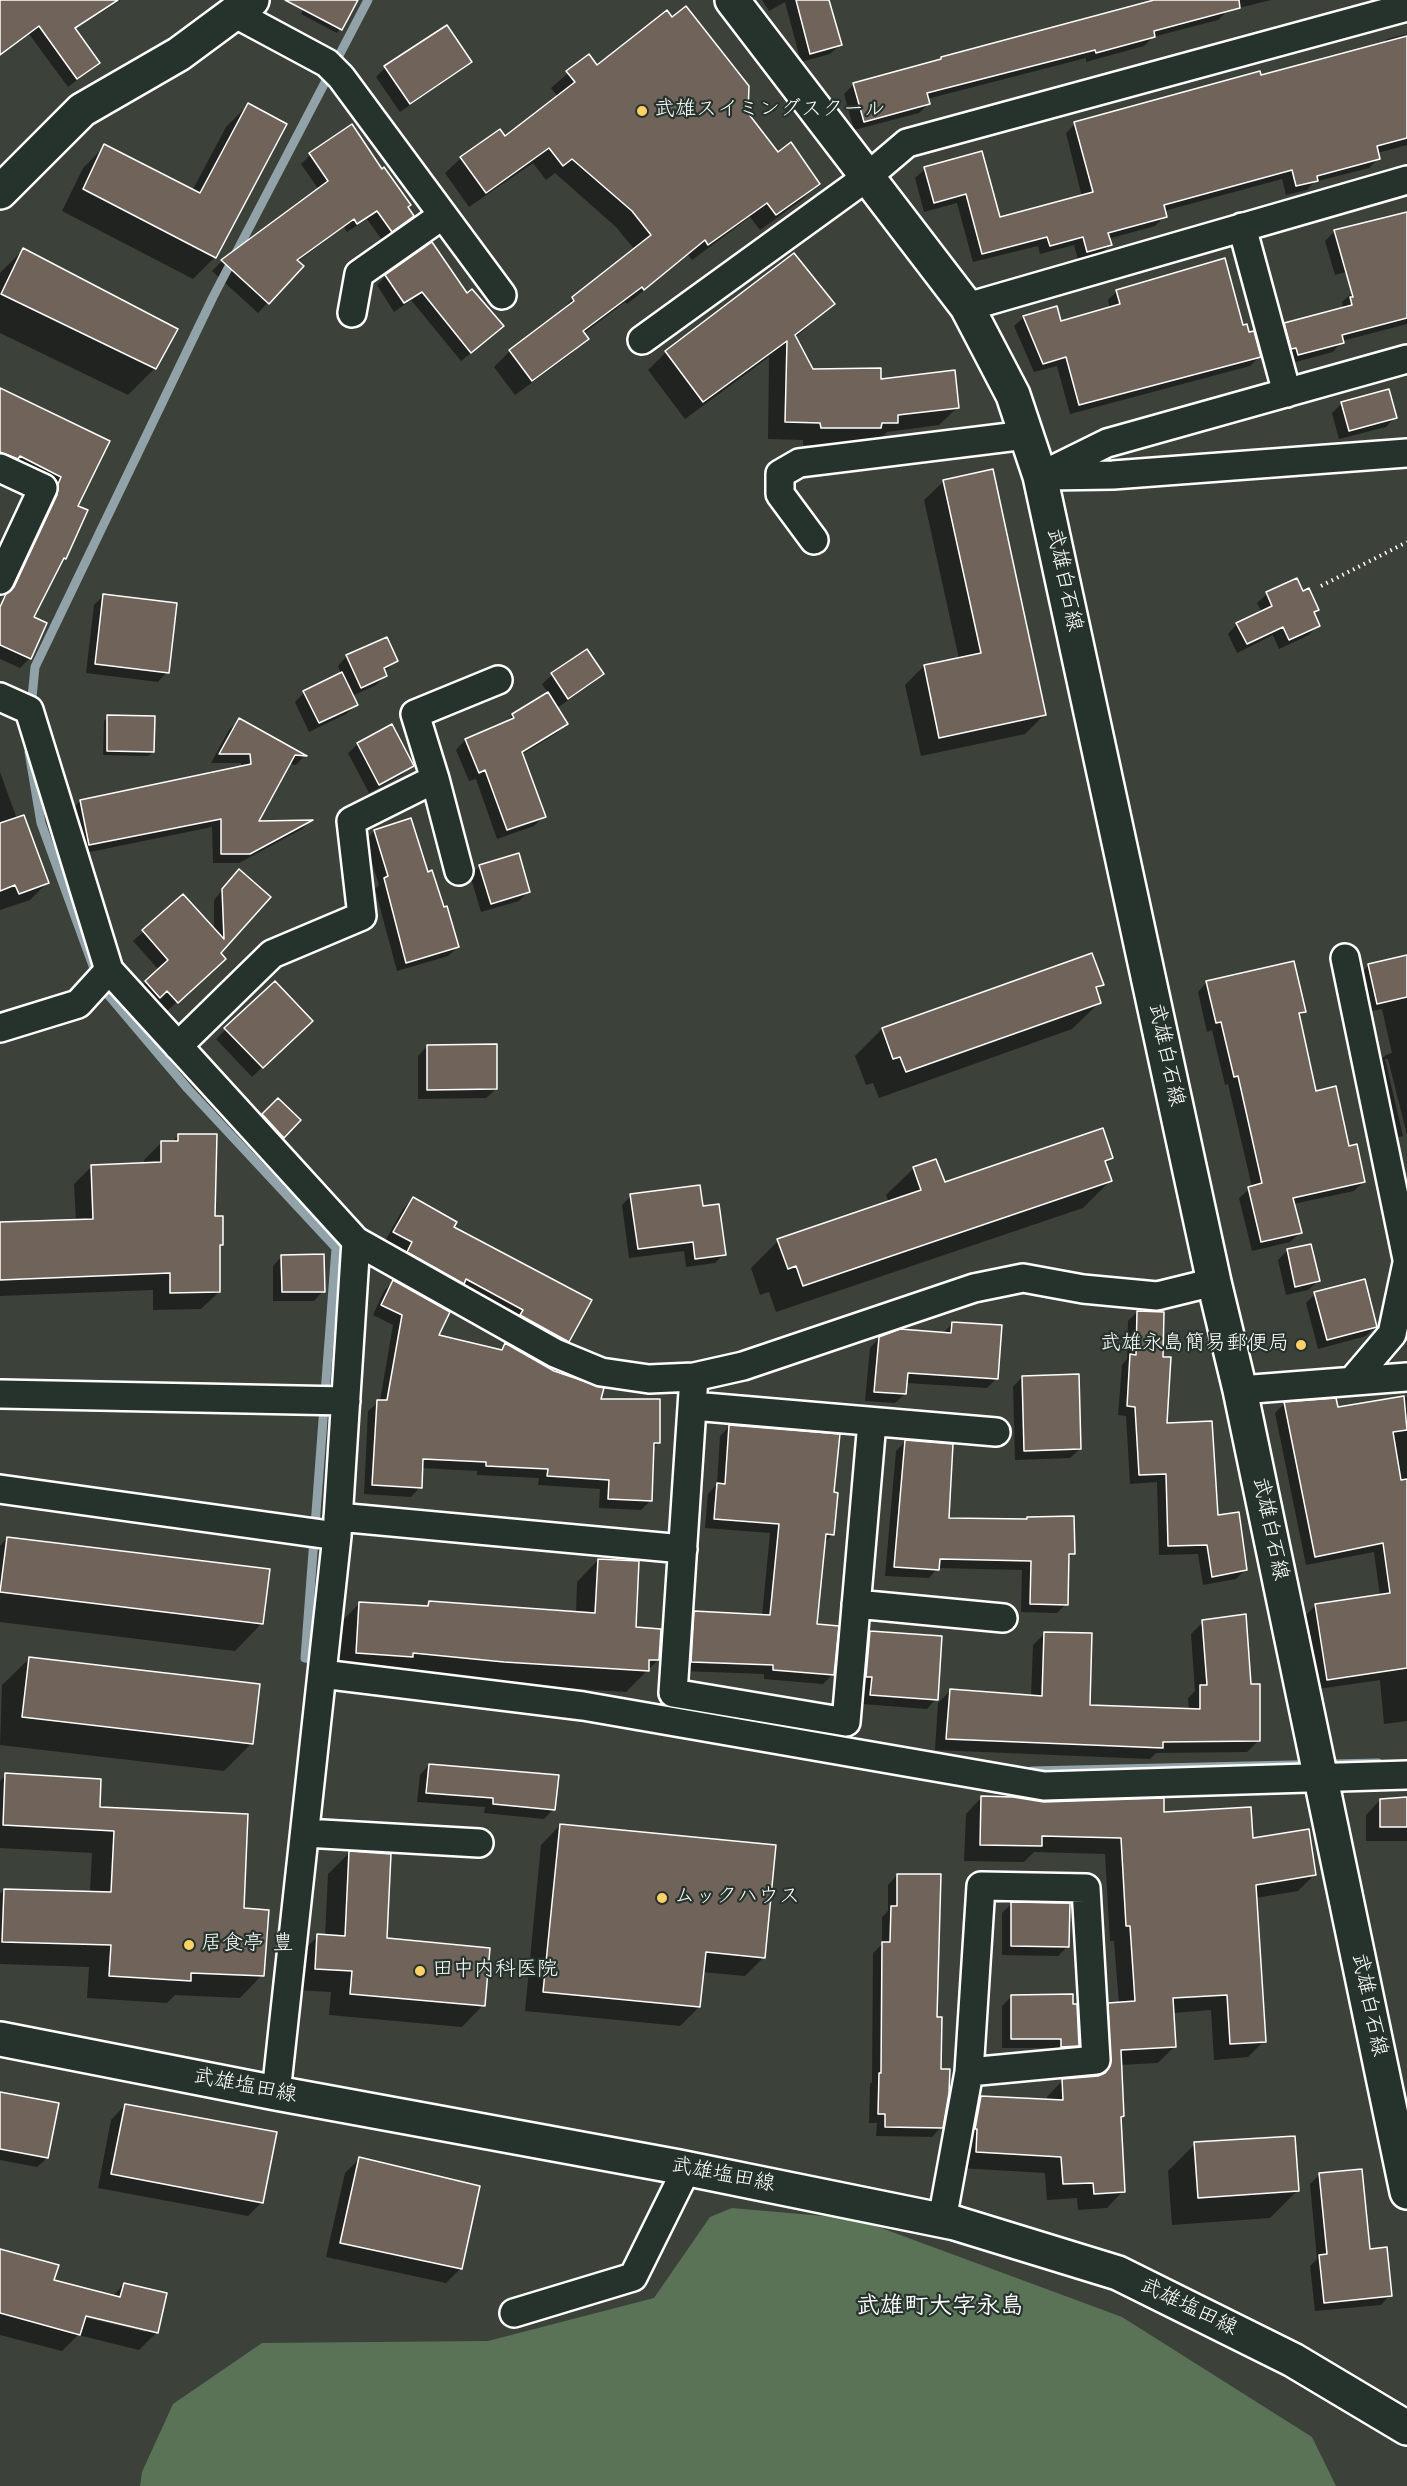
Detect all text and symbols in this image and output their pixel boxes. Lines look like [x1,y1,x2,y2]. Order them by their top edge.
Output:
place label: 武雄スイミングスクール [654,98,885,124]
marker: 武雄スイミングスクール [635,104,649,118]
street label: 武雄白石線 [1040,526,1086,634]
street label: 武雄白石線 [1142,1001,1188,1109]
place label: 武雄永島簡易郵便局 [1100,1332,1289,1358]
marker: 武雄永島簡易郵便局 [1294,1338,1308,1352]
street label: 武雄白石線 [1246,1475,1292,1583]
place label: ムックハウス [674,1885,800,1911]
marker: ムックハウス [655,1891,669,1905]
place label: 居食亭 豊 [201,1932,293,1958]
marker: 居食亭 豊 [182,1938,196,1952]
street label: 武雄白石線 [1345,1951,1391,2059]
place label: 田中内科医院 [432,1958,558,1984]
marker: 田中内科医院 [413,1964,427,1978]
street label: 武雄塩田線 [191,2065,299,2109]
street label: 武雄塩田線 [669,2154,777,2198]
street label: 武雄塩田線 [1135,2274,1241,2342]
district label: 武雄町大字永島 [856,2294,1024,2322]

